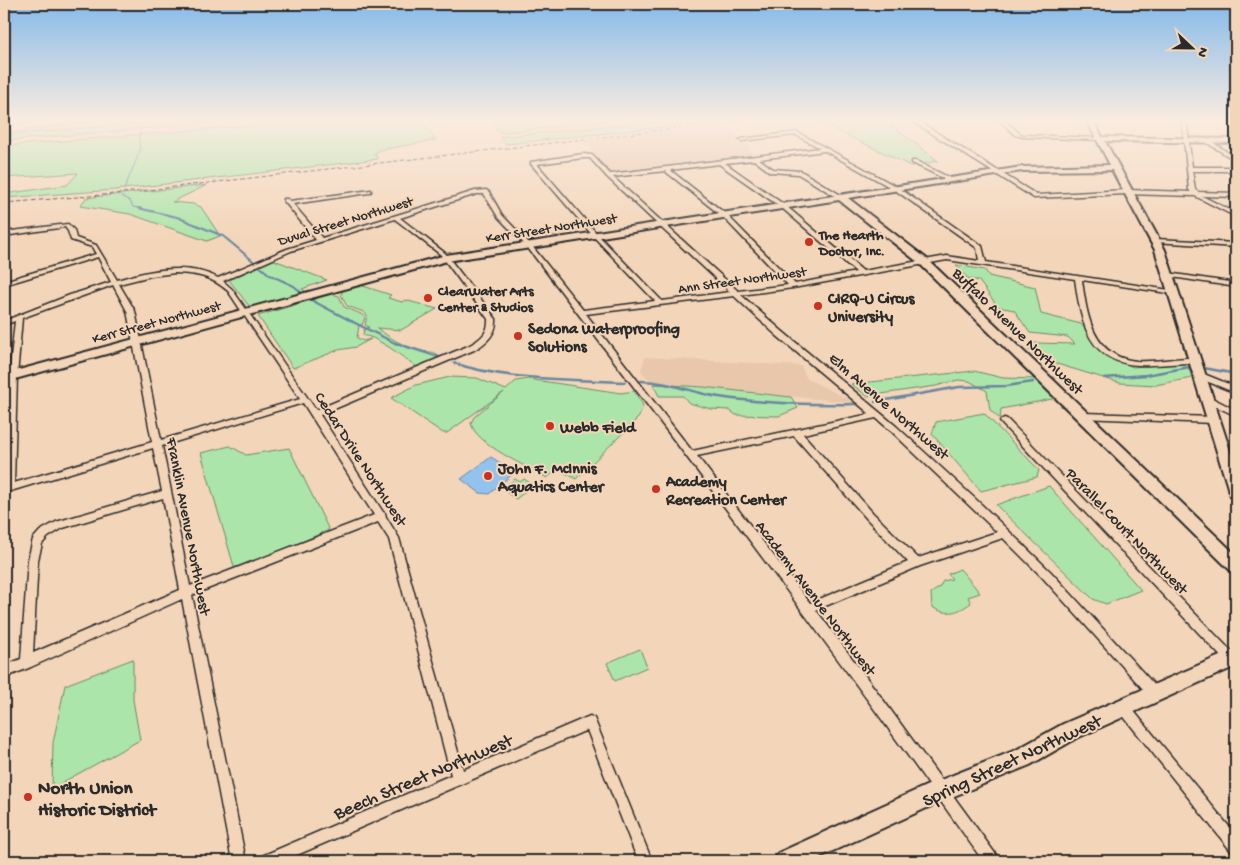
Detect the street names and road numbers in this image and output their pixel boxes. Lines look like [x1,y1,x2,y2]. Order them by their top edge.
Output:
street label: Duval Street Northwest [275,193,416,251]
street label: Kerr Street Northwest [485,211,619,248]
street label: Ann Street Northwest [677,264,809,299]
street label: Buffalo Avenue Northwest [946,264,1087,401]
street label: Kerr Street Northwest [91,298,224,349]
street label: Elm Avenue Northwest [824,350,953,466]
street label: Cedar Drive Northwest [309,389,410,532]
street label: Franklin Avenue Northwest [160,435,213,618]
street label: Parallel Court Northwest [1060,465,1192,600]
street label: Academy Avenue Northwest [750,518,880,681]
street label: Spring Street Northwest [919,710,1108,814]
street label: Beech Street Northwest [330,729,518,827]

